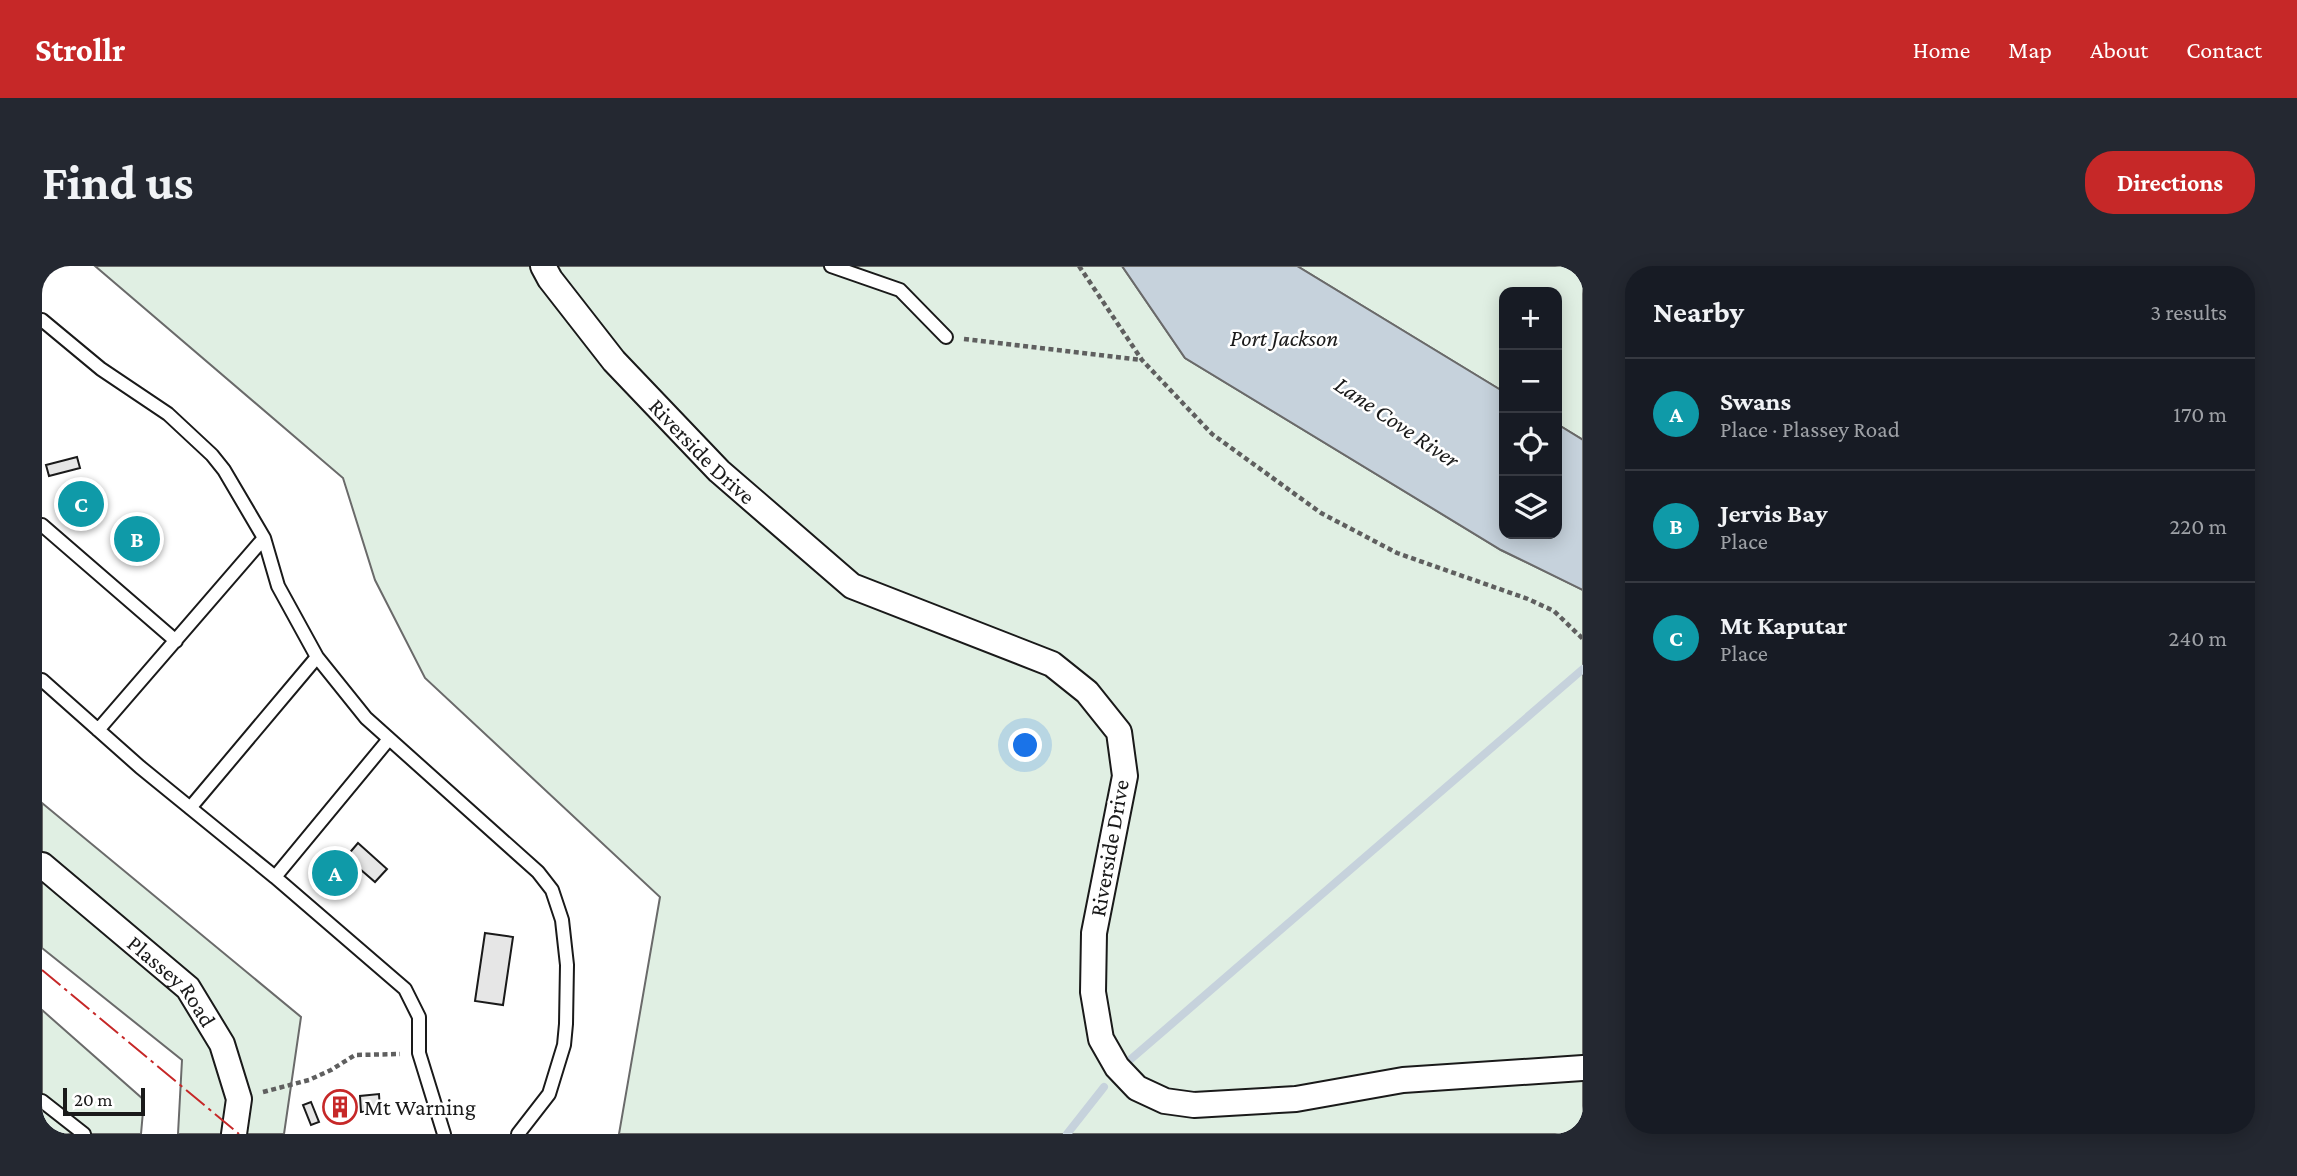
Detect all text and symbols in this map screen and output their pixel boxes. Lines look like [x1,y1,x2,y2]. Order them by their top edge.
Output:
text: Strollr [35,31,125,68]
text: Home [1913,36,1970,63]
text: Map [2008,36,2052,63]
text: About [2090,36,2148,63]
text: Contact [2186,36,2262,63]
button: Directions [2085,151,2255,214]
text: Find us [42,155,194,210]
map controls [1499,287,1562,539]
button: + [1499,287,1562,350]
text: Nearby [1653,295,1744,328]
text: 3 results [2150,299,2227,325]
water label: Port Jackson [1230,324,1338,351]
button: − [1499,350,1562,413]
water label: Lane Cove River [1330,370,1465,473]
text: Swans [1720,387,1791,416]
street label: Riverside Drive [644,393,761,509]
text: A [1669,401,1683,427]
text: 170 m [2173,401,2227,427]
button: locate [1499,413,1562,476]
text: Place · Plassey Road [1720,416,1900,442]
button: layers [1499,476,1562,539]
pin: C [58,478,104,530]
text: Jervis Bay [1720,499,1828,528]
pin: B [114,513,160,565]
text: B [1669,513,1683,539]
text: 220 m [2169,513,2227,539]
text: Place [1720,528,1768,554]
text: Mt Kaputar [1720,611,1847,640]
text: C [1669,625,1683,651]
text: 240 m [2168,625,2227,651]
text: Place [1720,640,1768,666]
your location [1008,728,1042,762]
street label: Riverside Drive [1084,777,1134,919]
pin: A [312,847,358,899]
street label: Plassey Road [122,930,221,1032]
scale bar [63,1085,145,1117]
building icon: Mt Warning [321,1088,359,1126]
text: 20 m [74,1089,113,1110]
place label: Mt Warning [364,1094,476,1120]

